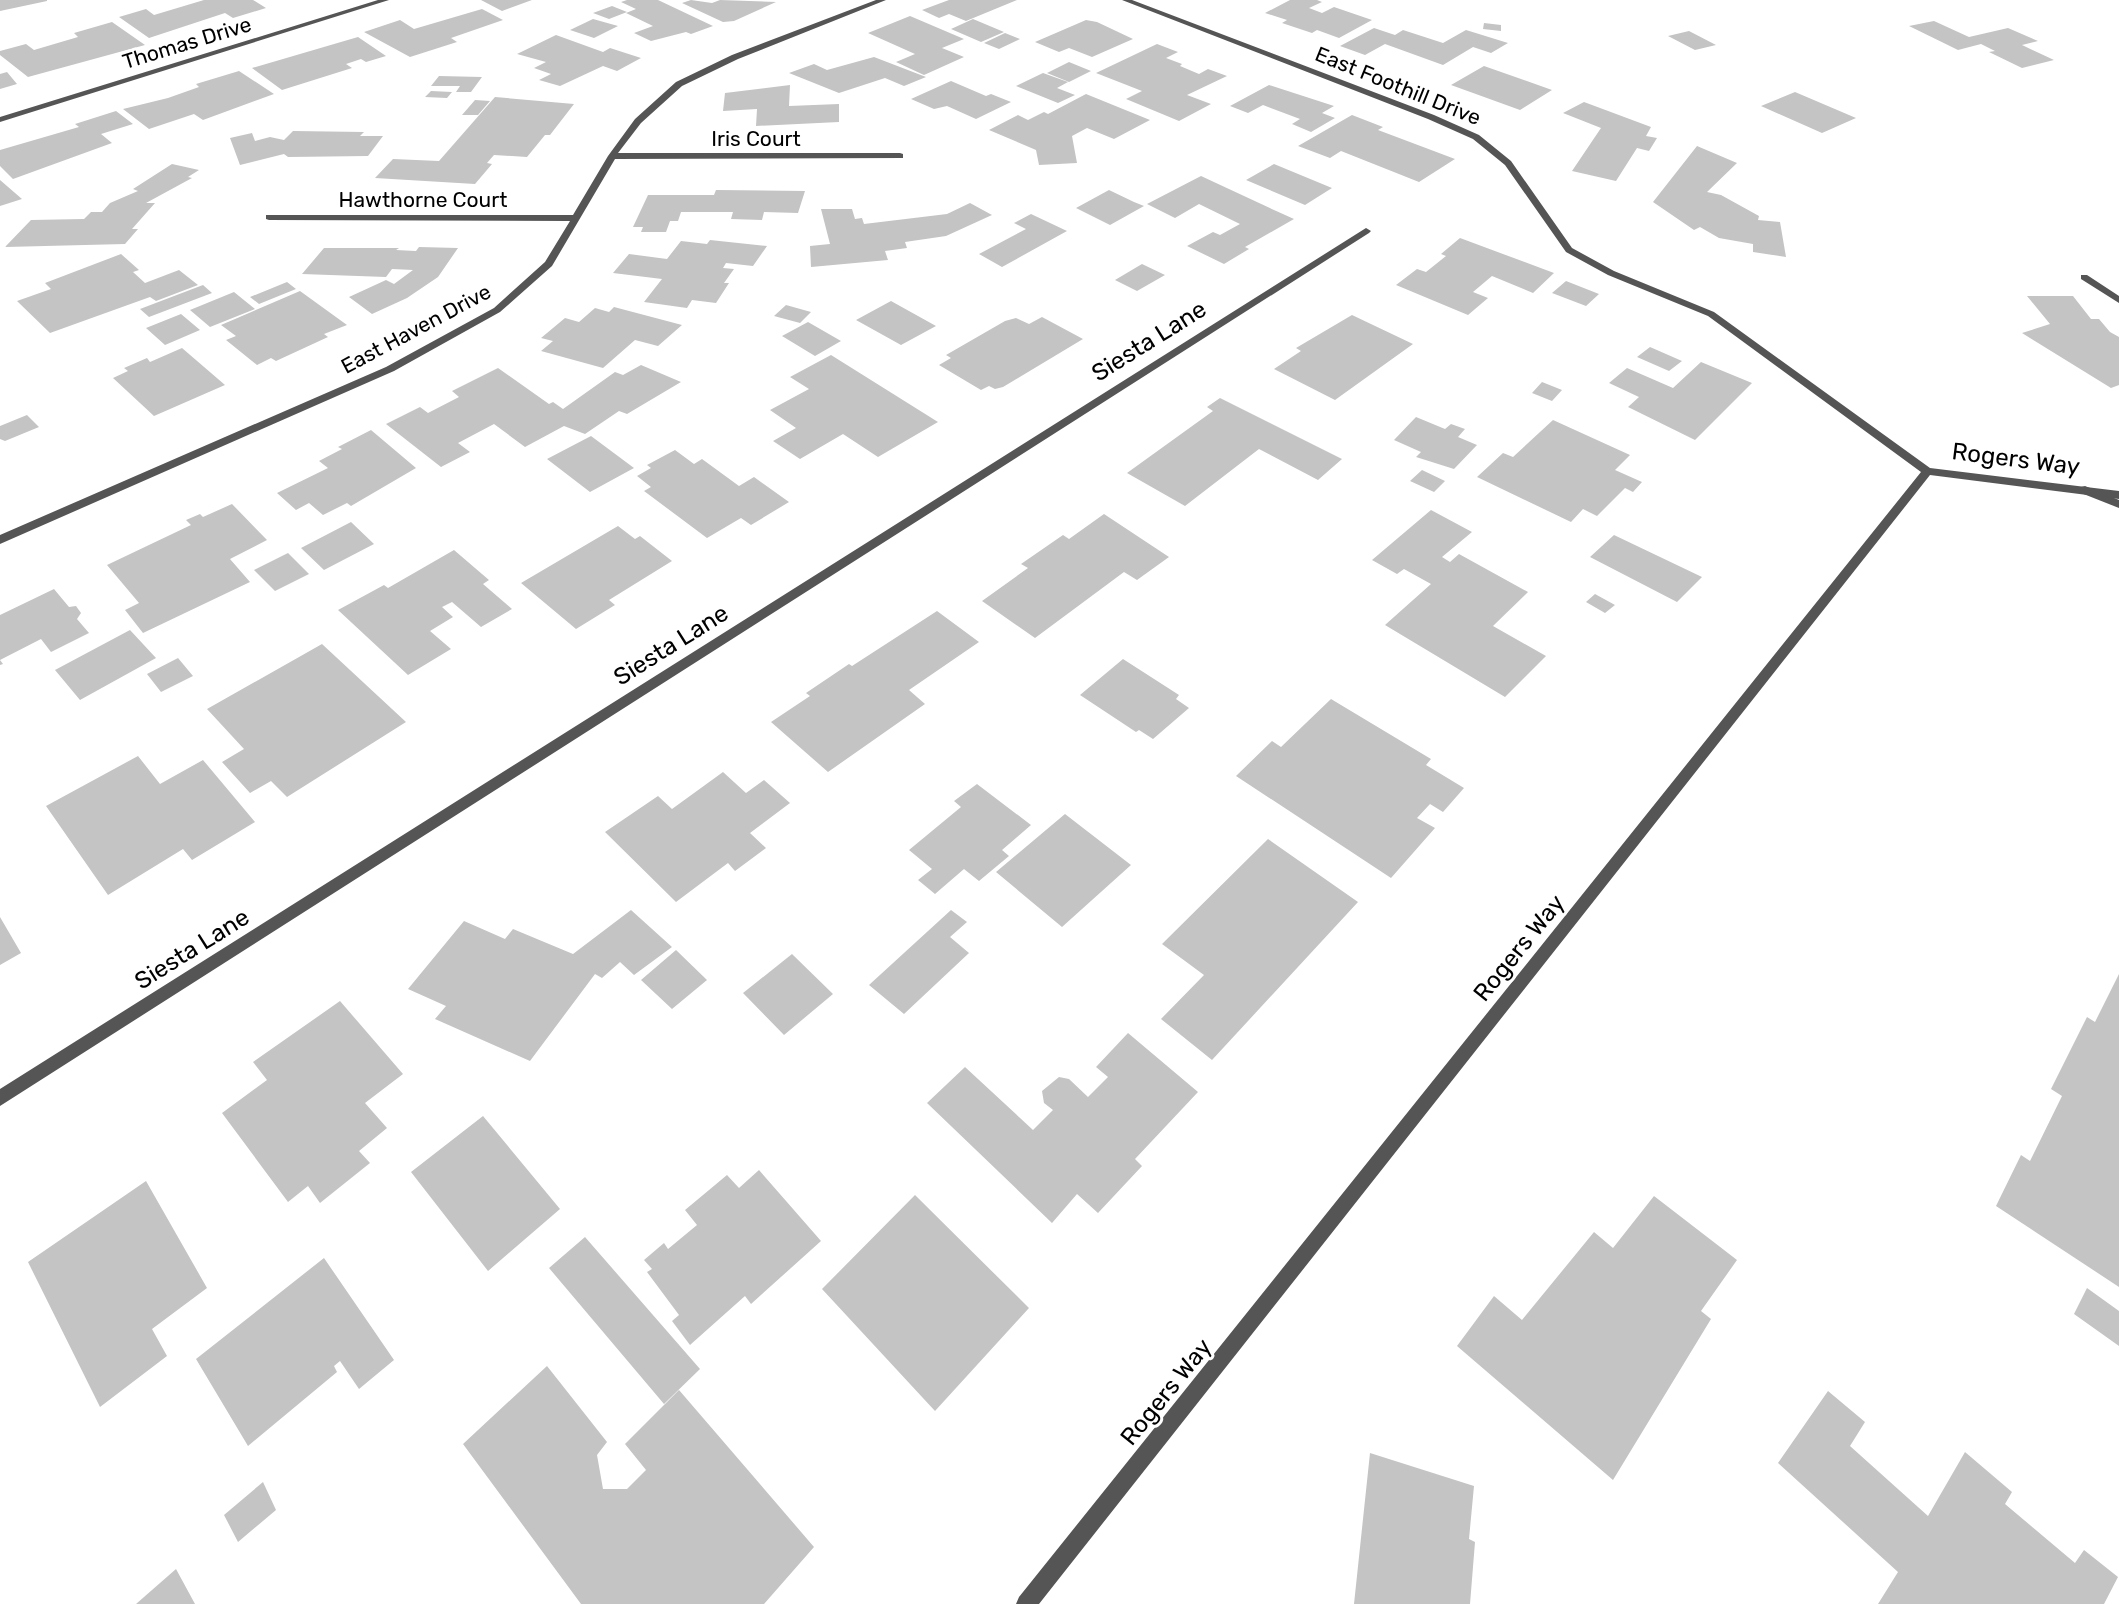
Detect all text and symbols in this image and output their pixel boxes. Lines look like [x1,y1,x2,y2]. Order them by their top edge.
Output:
street label: Thomas Drive [119,11,254,74]
street label: East Foothill Drive [1312,41,1485,130]
street label: Iris Court [711,126,801,151]
street label: Hawthorne Court [339,187,507,212]
street label: East Haven Drive [337,279,495,379]
street label: Siesta Lane [1087,295,1211,387]
street label: Rogers Way [1950,437,2082,481]
street label: Siesta Lane [609,599,733,691]
street label: Rogers Way [1468,889,1570,1007]
street label: Siesta Lane [130,903,254,995]
street label: Rogers Way [1115,1333,1217,1451]

